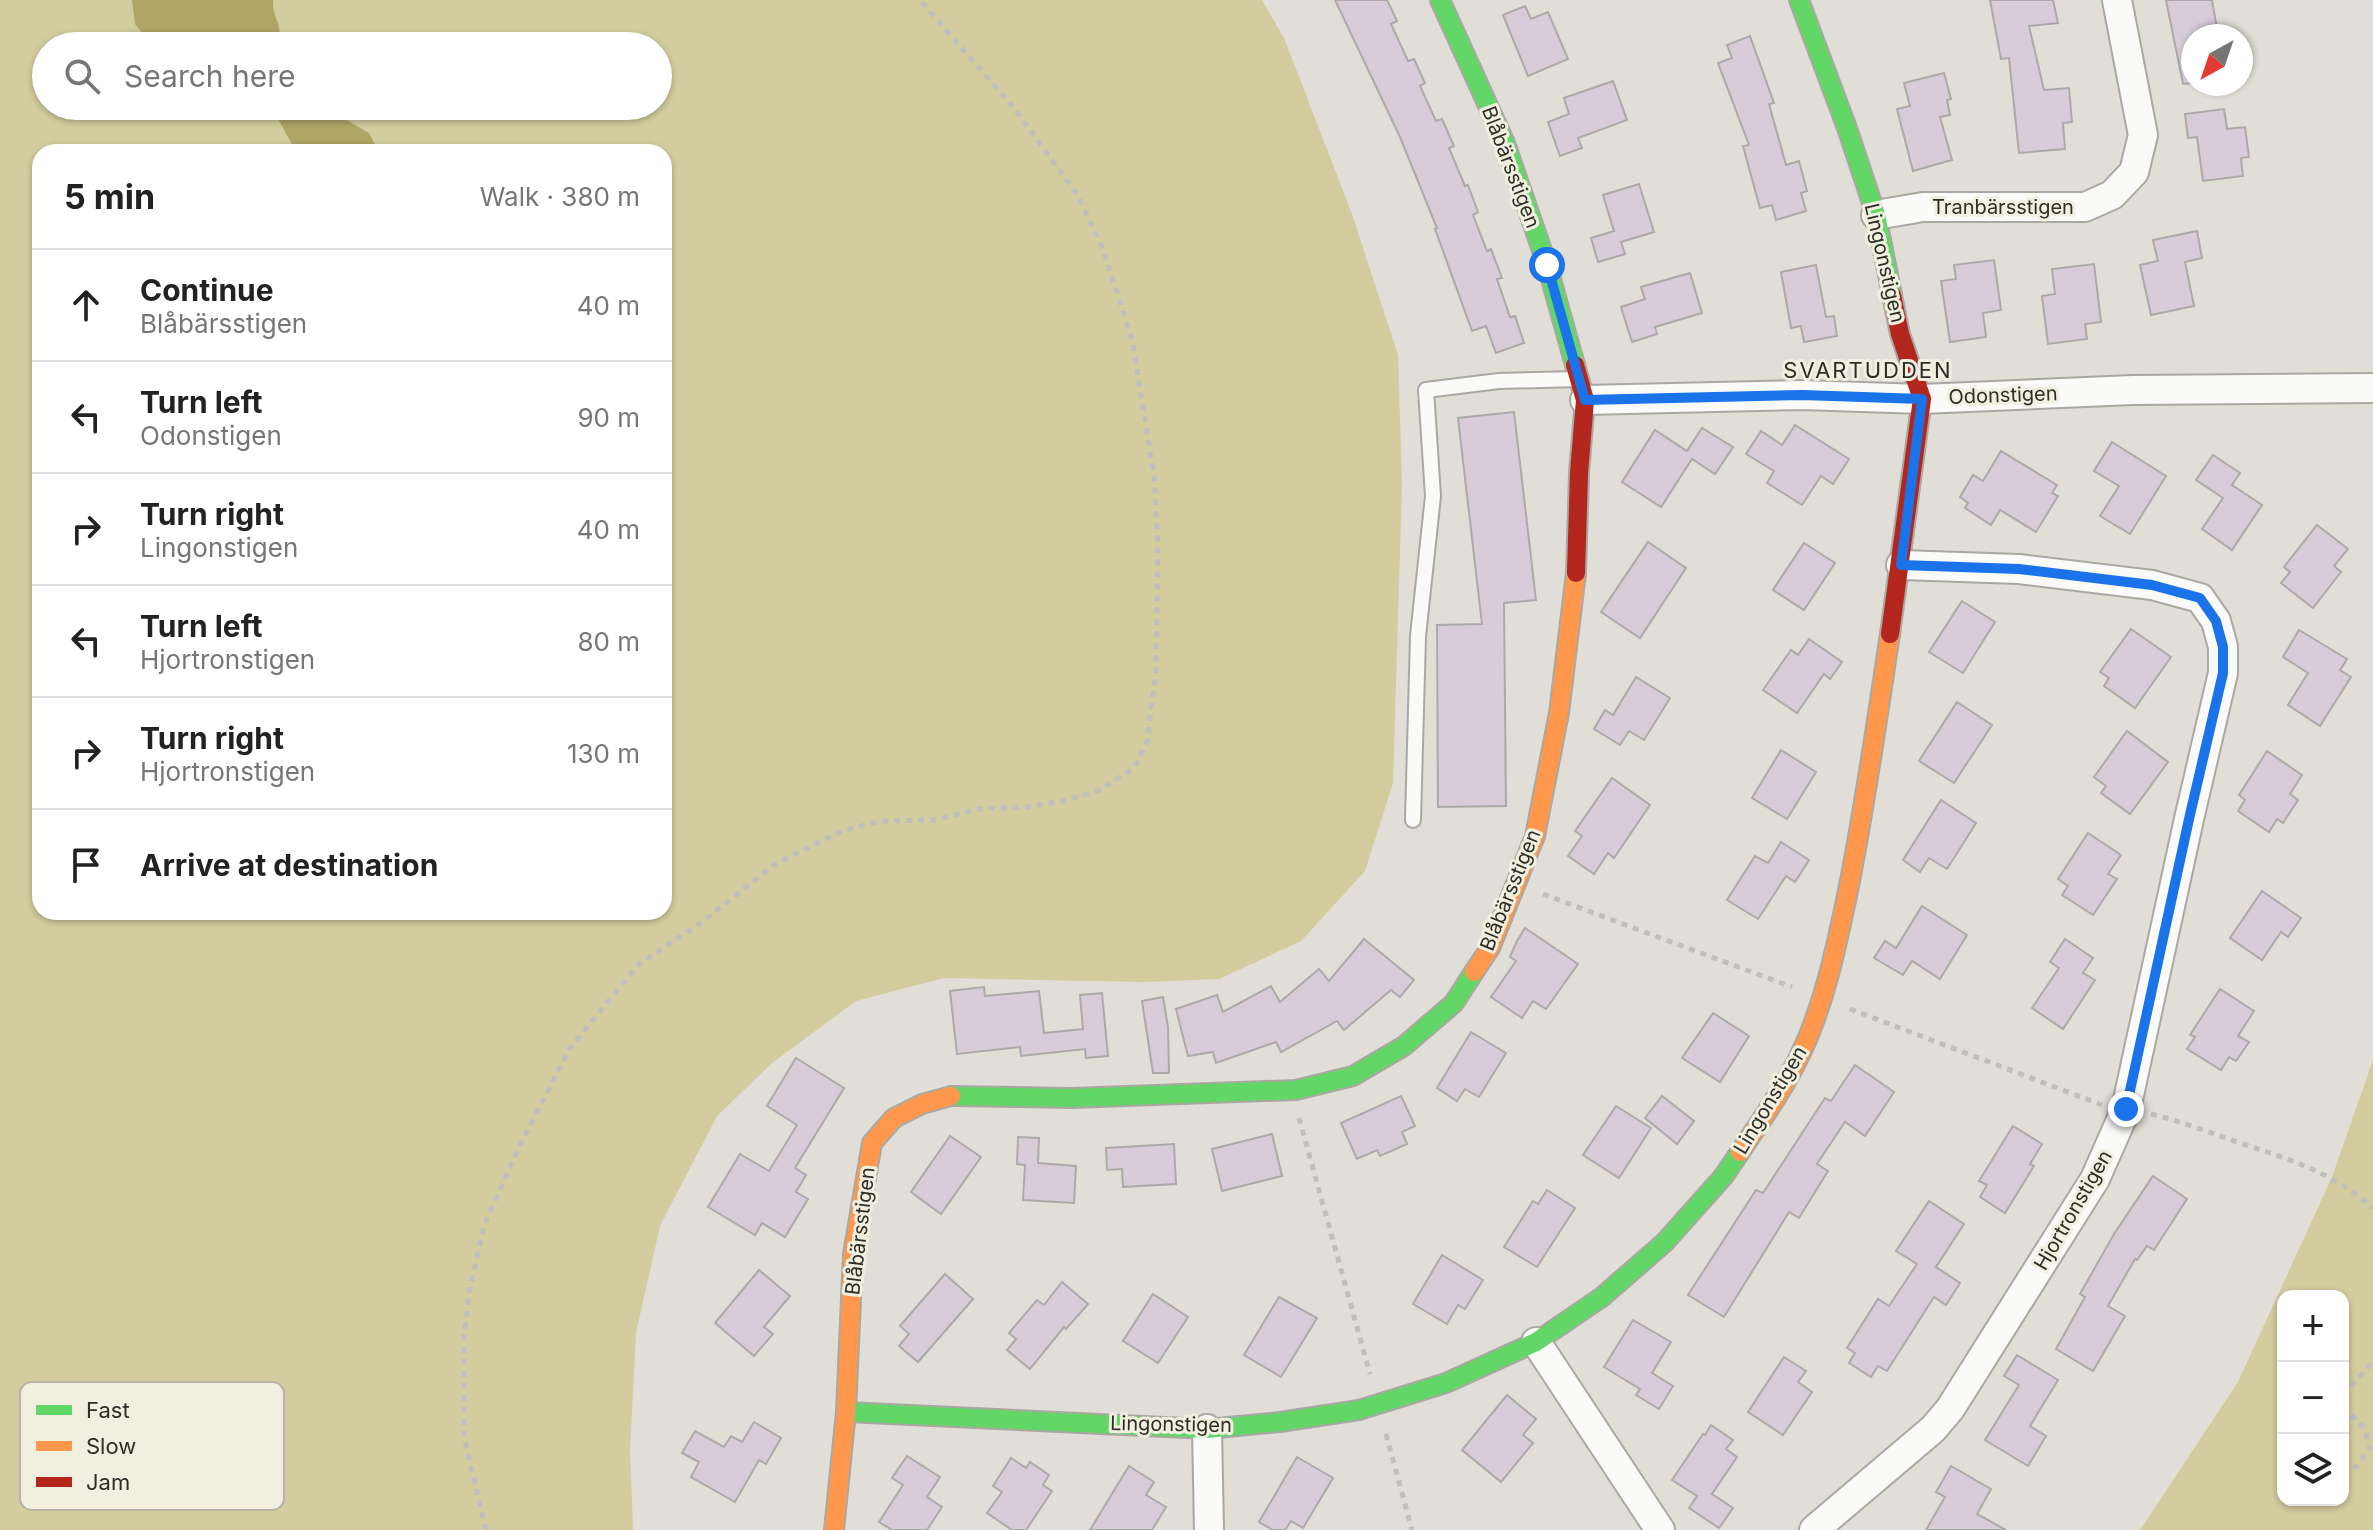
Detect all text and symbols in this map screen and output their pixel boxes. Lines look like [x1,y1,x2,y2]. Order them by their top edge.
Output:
north arrow [2181,24,2253,96]
search box [32,32,672,120]
icon: search [60,54,104,98]
text: Search here [124,58,296,94]
street label: Blåbärsstigen [1477,103,1545,231]
text: 5 min [64,176,155,217]
text: Walk · 380 m [480,181,640,212]
street label: Tranbärsstigen [1932,195,2074,219]
street label: Lingonstigen [1860,201,1910,325]
route start [1529,247,1565,283]
text: Continue [140,272,274,308]
icon: ahead [64,283,108,327]
text: 40 m [577,290,640,321]
text: Blåbärsstigen [140,308,307,339]
district label: SVARTUDDEN [1783,357,1953,383]
street label: Odonstigen [1948,381,2058,409]
text: Turn left [140,384,262,420]
icon: left [64,395,108,439]
text: 90 m [577,402,640,433]
text: Odonstigen [140,420,282,451]
text: Turn right [140,496,284,532]
icon: right [64,507,108,551]
text: 40 m [577,514,640,545]
text: Lingonstigen [140,532,298,563]
text: Turn left [140,608,262,644]
icon: left [64,619,108,663]
text: 80 m [577,626,640,657]
text: Hjortronstigen [140,644,315,675]
text: Turn right [140,720,284,756]
icon: right [64,731,108,775]
text: 130 m [567,738,640,769]
text: Hjortronstigen [140,756,315,787]
street label: Blåbärsstigen [1475,826,1545,954]
icon: arrive [64,843,108,887]
text: Arrive at destination [140,847,438,883]
street label: Lingonstigen [1728,1042,1812,1158]
route end [2108,1091,2144,1127]
street label: Hjortronstigen [2029,1146,2117,1274]
street label: Blåbärsstigen [840,1166,880,1296]
map controls [2277,1290,2349,1506]
button: + [2277,1290,2349,1362]
button: − [2277,1362,2349,1434]
legend [20,1382,284,1510]
text: Fast [86,1397,130,1423]
street label: Lingonstigen [1110,1411,1232,1437]
text: Slow [86,1433,136,1459]
button: layers [2277,1434,2349,1506]
text: Jam [86,1469,130,1495]

